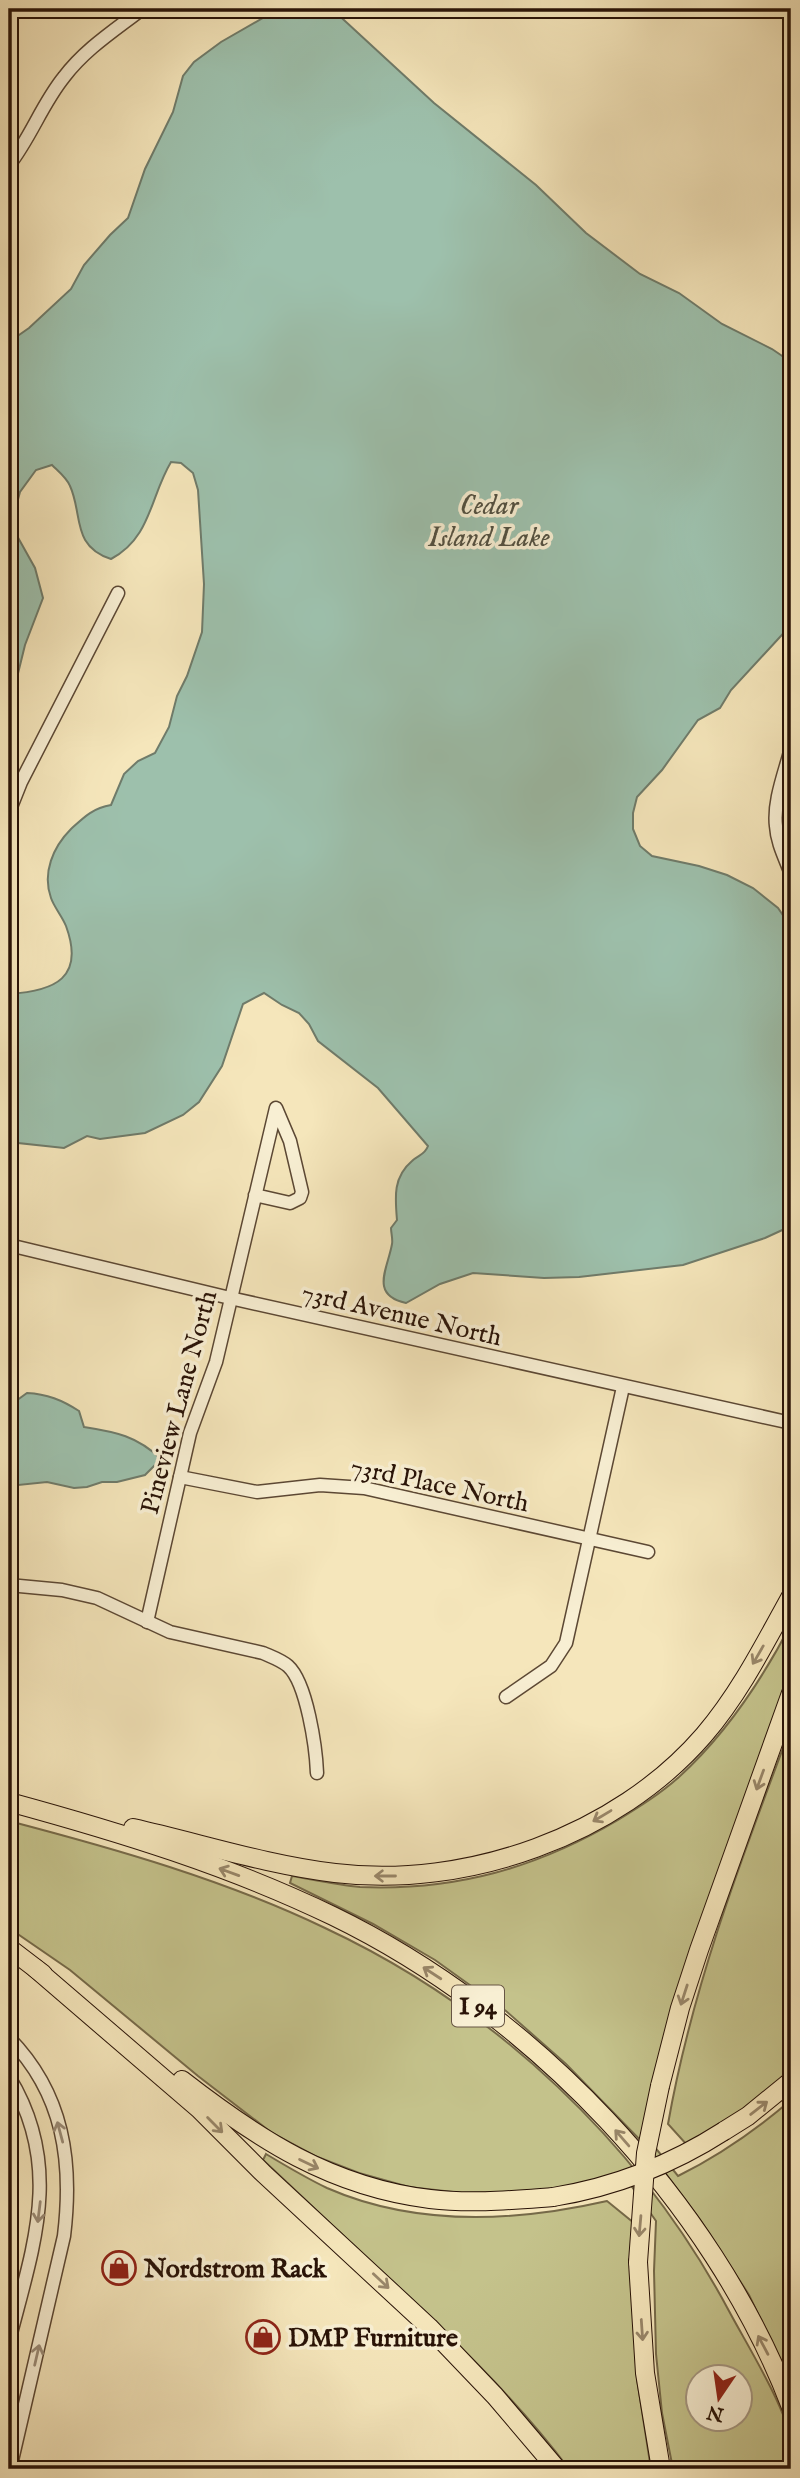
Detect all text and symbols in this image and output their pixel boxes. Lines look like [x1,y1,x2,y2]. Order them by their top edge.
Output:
water label: Cedar Island Lake [427,489,550,556]
street label: 73rd Avenue North [299,1276,505,1355]
street label: Pineview Lane North [134,1287,225,1518]
street label: 73rd Place North [348,1450,532,1520]
one-way arrow [751,1645,765,1665]
one-way arrow [753,1769,765,1791]
one-way arrow [592,1809,612,1823]
one-way arrow [219,1864,241,1877]
one-way arrow [374,1869,397,1883]
one-way arrow [423,1966,443,1980]
one-way arrow [677,1983,689,2005]
road number: I 94 [452,1985,504,2026]
one-way arrow [749,2100,767,2115]
one-way arrow [207,2117,224,2134]
one-way arrow [53,2121,66,2143]
one-way arrow [614,2129,630,2147]
one-way arrow [298,2158,319,2171]
one-way arrow [32,2200,45,2223]
one-way arrow [633,2214,646,2237]
shop icon: Nordstrom Rack [100,2249,138,2287]
place label: Nordstrom Rack [143,2253,328,2286]
one-way arrow [372,2273,389,2290]
shop icon: DMP Furniture [244,2318,282,2356]
one-way arrow [636,2319,649,2341]
place label: DMP Furniture [288,2322,458,2355]
one-way arrow [756,2335,769,2356]
one-way arrow [31,2344,44,2367]
north arrow [684,2362,754,2432]
text: N [704,2399,727,2426]

